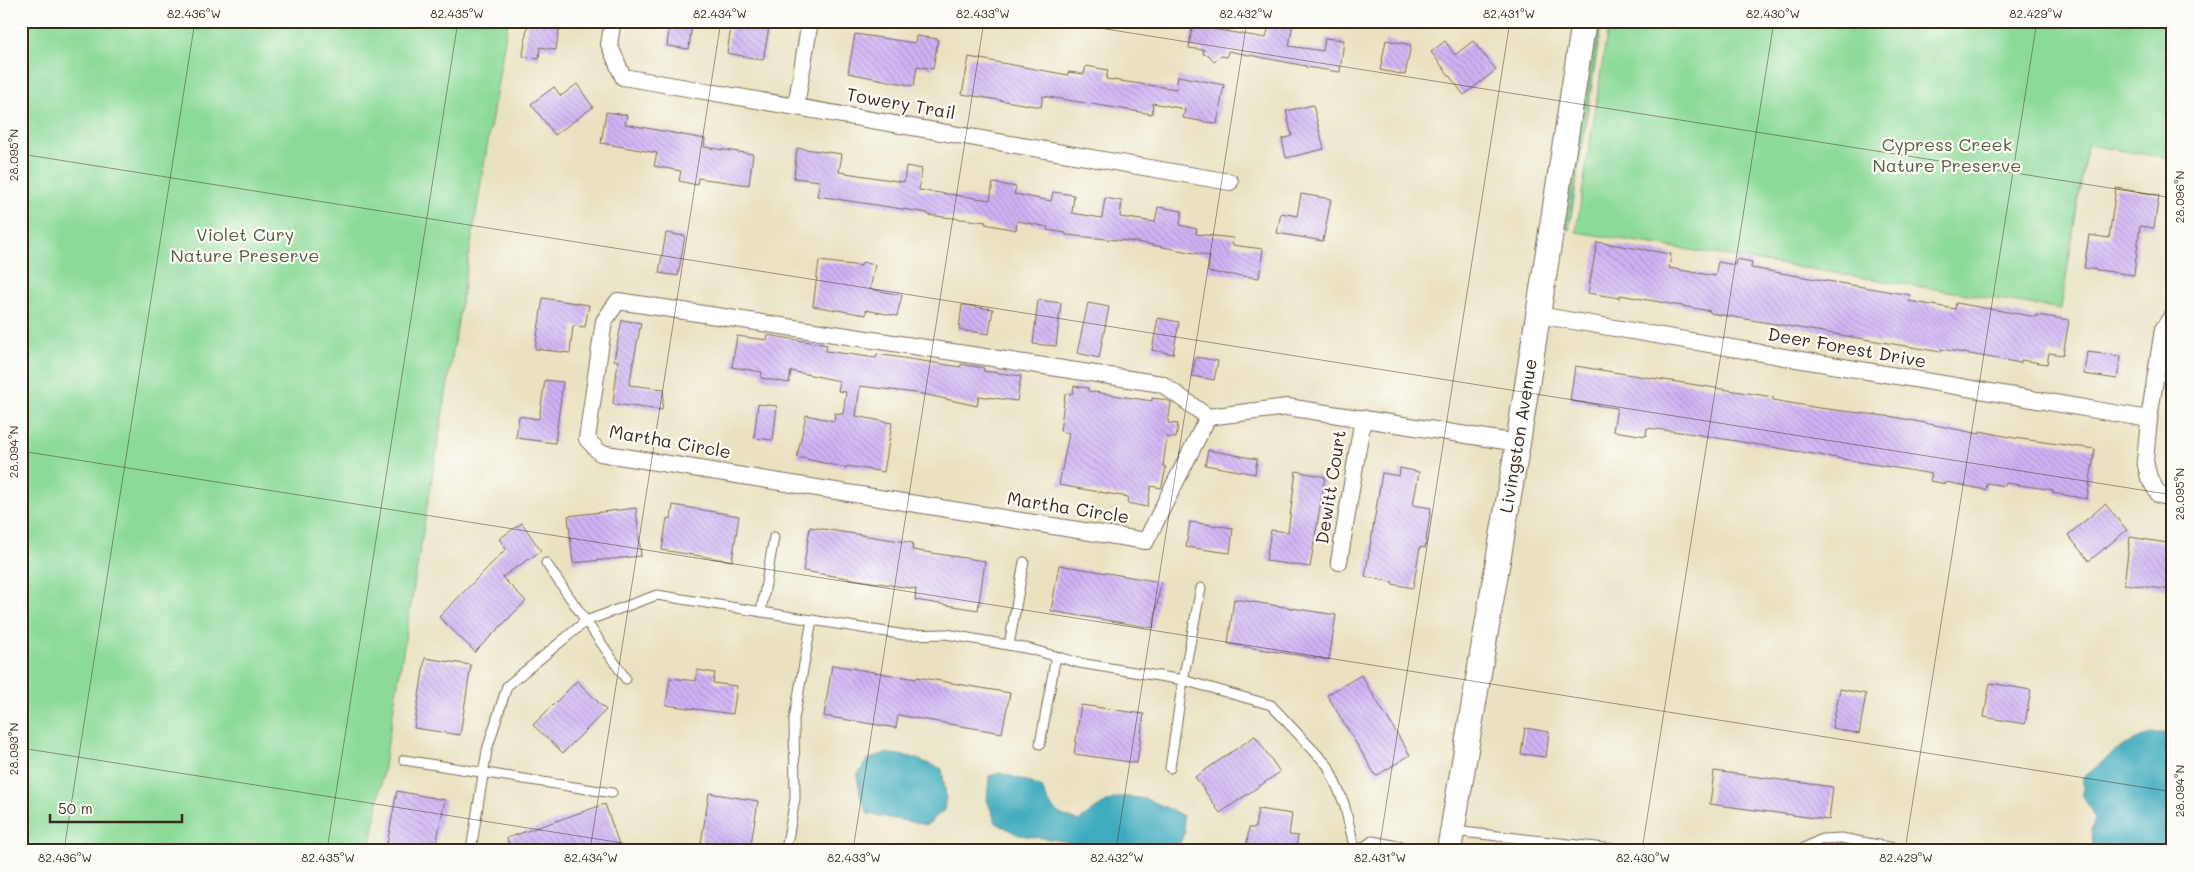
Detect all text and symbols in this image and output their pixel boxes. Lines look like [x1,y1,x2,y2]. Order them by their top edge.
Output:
text: 82.436°W [167,5,221,21]
text: 82.435°W [430,5,484,21]
text: 82.434°W [693,5,747,21]
text: 82.433°W [956,5,1010,21]
text: 82.432°W [1219,5,1273,21]
text: 82.431°W [1483,5,1535,21]
text: 82.430°W [1746,5,1800,21]
text: 82.429°W [2009,5,2063,21]
street label: Towery Trail [845,82,958,124]
text: 28.095°N [5,129,21,181]
park label: Cypress Creek Nature Preserve [1873,132,2021,177]
text: 28.096°N [2171,171,2187,223]
park label: Violet Cury Nature Preserve [171,222,319,267]
street label: Deer Forest Drive [1766,321,1928,373]
street label: Livingston Avenue [1493,357,1542,515]
street label: Martha Circle [607,418,733,464]
text: 28.094°N [5,426,21,478]
street label: Dewitt Court [1309,428,1351,545]
text: 28.095°N [2171,468,2187,520]
street label: Martha Circle [1005,486,1131,529]
text: 28.093°N [5,723,21,775]
text: 28.094°N [2171,765,2187,817]
scale bar [50,791,182,823]
text: 50 m [58,798,93,818]
text: 82.436°W [38,849,92,865]
text: 82.435°W [301,849,355,865]
text: 82.434°W [564,849,618,865]
text: 82.433°W [827,849,881,865]
text: 82.432°W [1090,849,1144,865]
text: 82.431°W [1354,849,1406,865]
text: 82.430°W [1616,849,1670,865]
text: 82.429°W [1879,849,1933,865]

